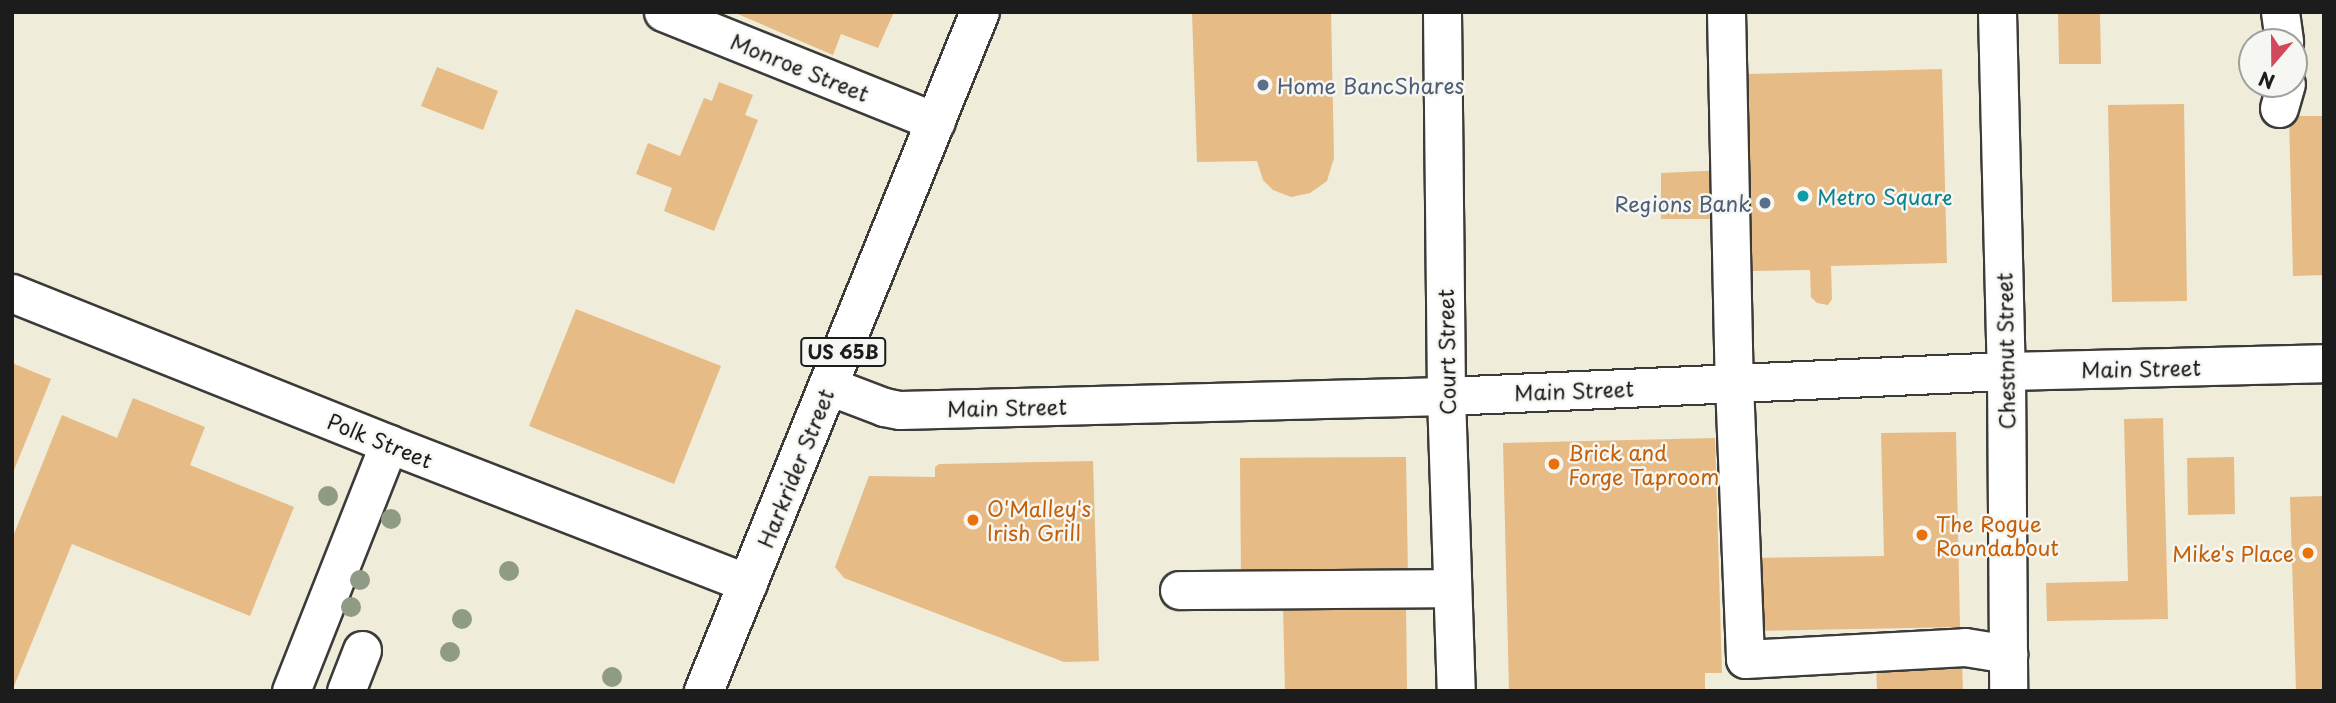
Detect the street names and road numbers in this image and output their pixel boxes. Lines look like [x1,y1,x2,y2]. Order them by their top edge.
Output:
street label: Monroe Street [727,28,873,106]
street label: Chestnut Street [1991,271,2019,431]
street label: Court Street [1432,288,1460,416]
road number: US 65B [799,336,887,368]
street label: Main Street [2081,354,2201,382]
street label: Main Street [1513,375,1635,405]
street label: Harkrider Street [752,385,838,551]
street label: Main Street [947,393,1067,421]
street label: Polk Street [323,407,437,473]

